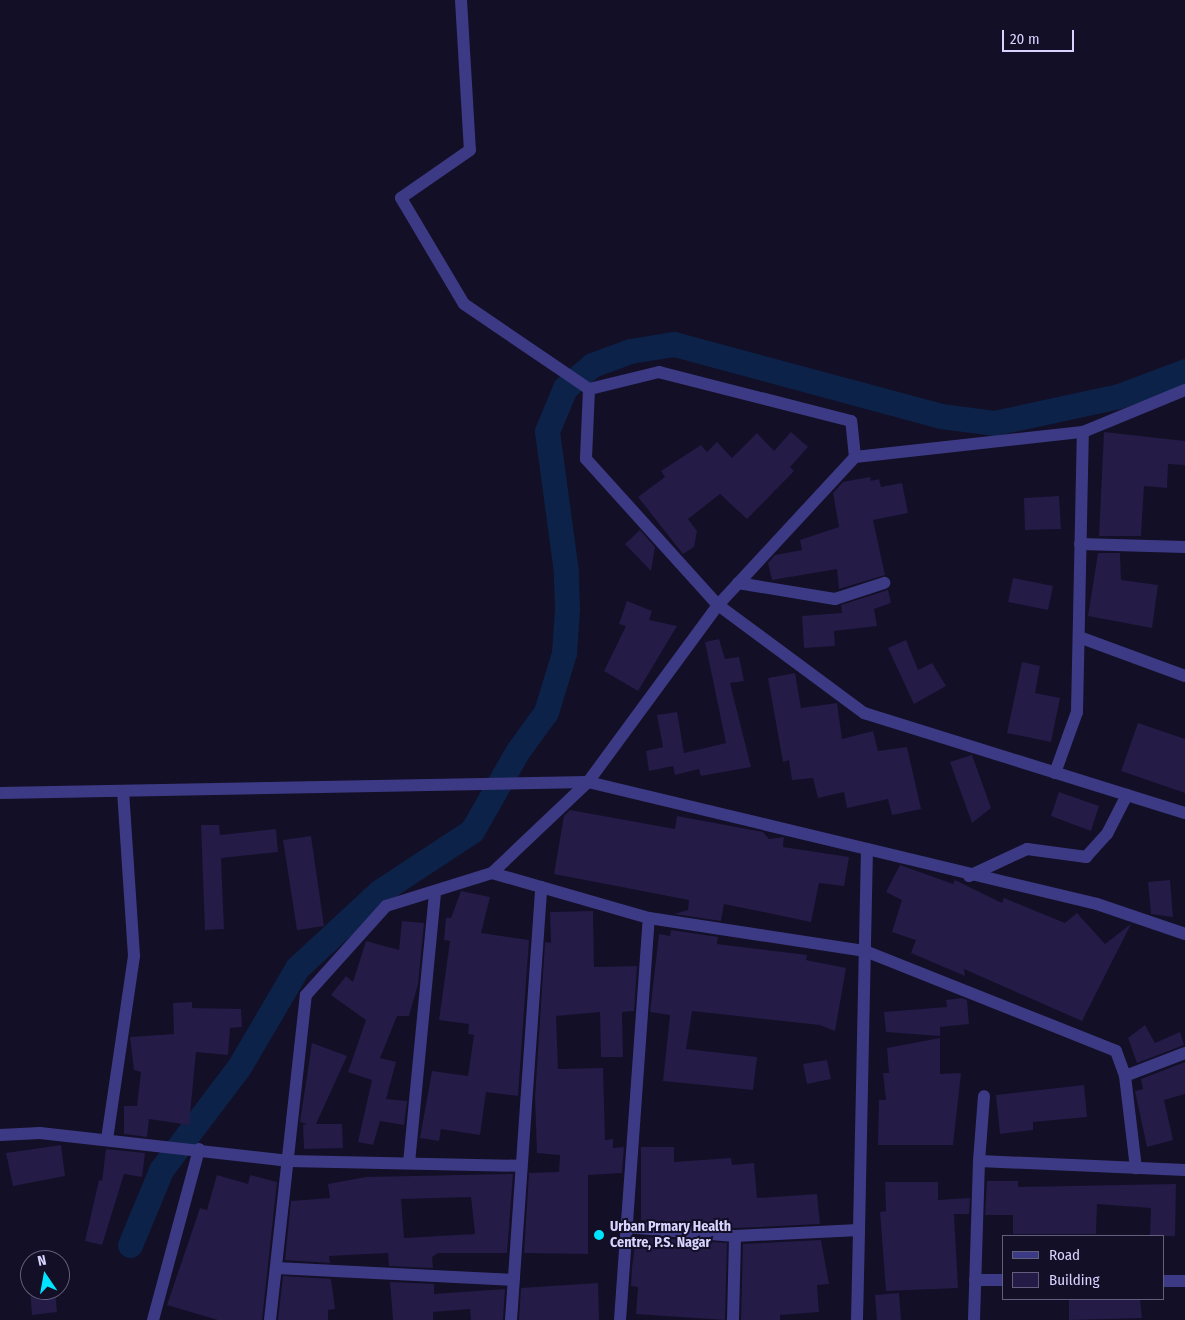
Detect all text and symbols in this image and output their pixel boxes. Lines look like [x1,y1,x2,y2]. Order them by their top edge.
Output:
scale bar [1005,20,1078,52]
text: 20 m [1010,30,1040,48]
place label: Urban Prmary Health Centre, P.S. Nagar [610,1219,731,1252]
marker: Urban Prmary Health Centre, P.S. Nagar [592,1228,606,1242]
legend [1002,1235,1165,1300]
text: Road [1049,1246,1080,1264]
north arrow [20,1250,70,1300]
text: N [36,1252,48,1270]
text: Building [1049,1271,1100,1289]

